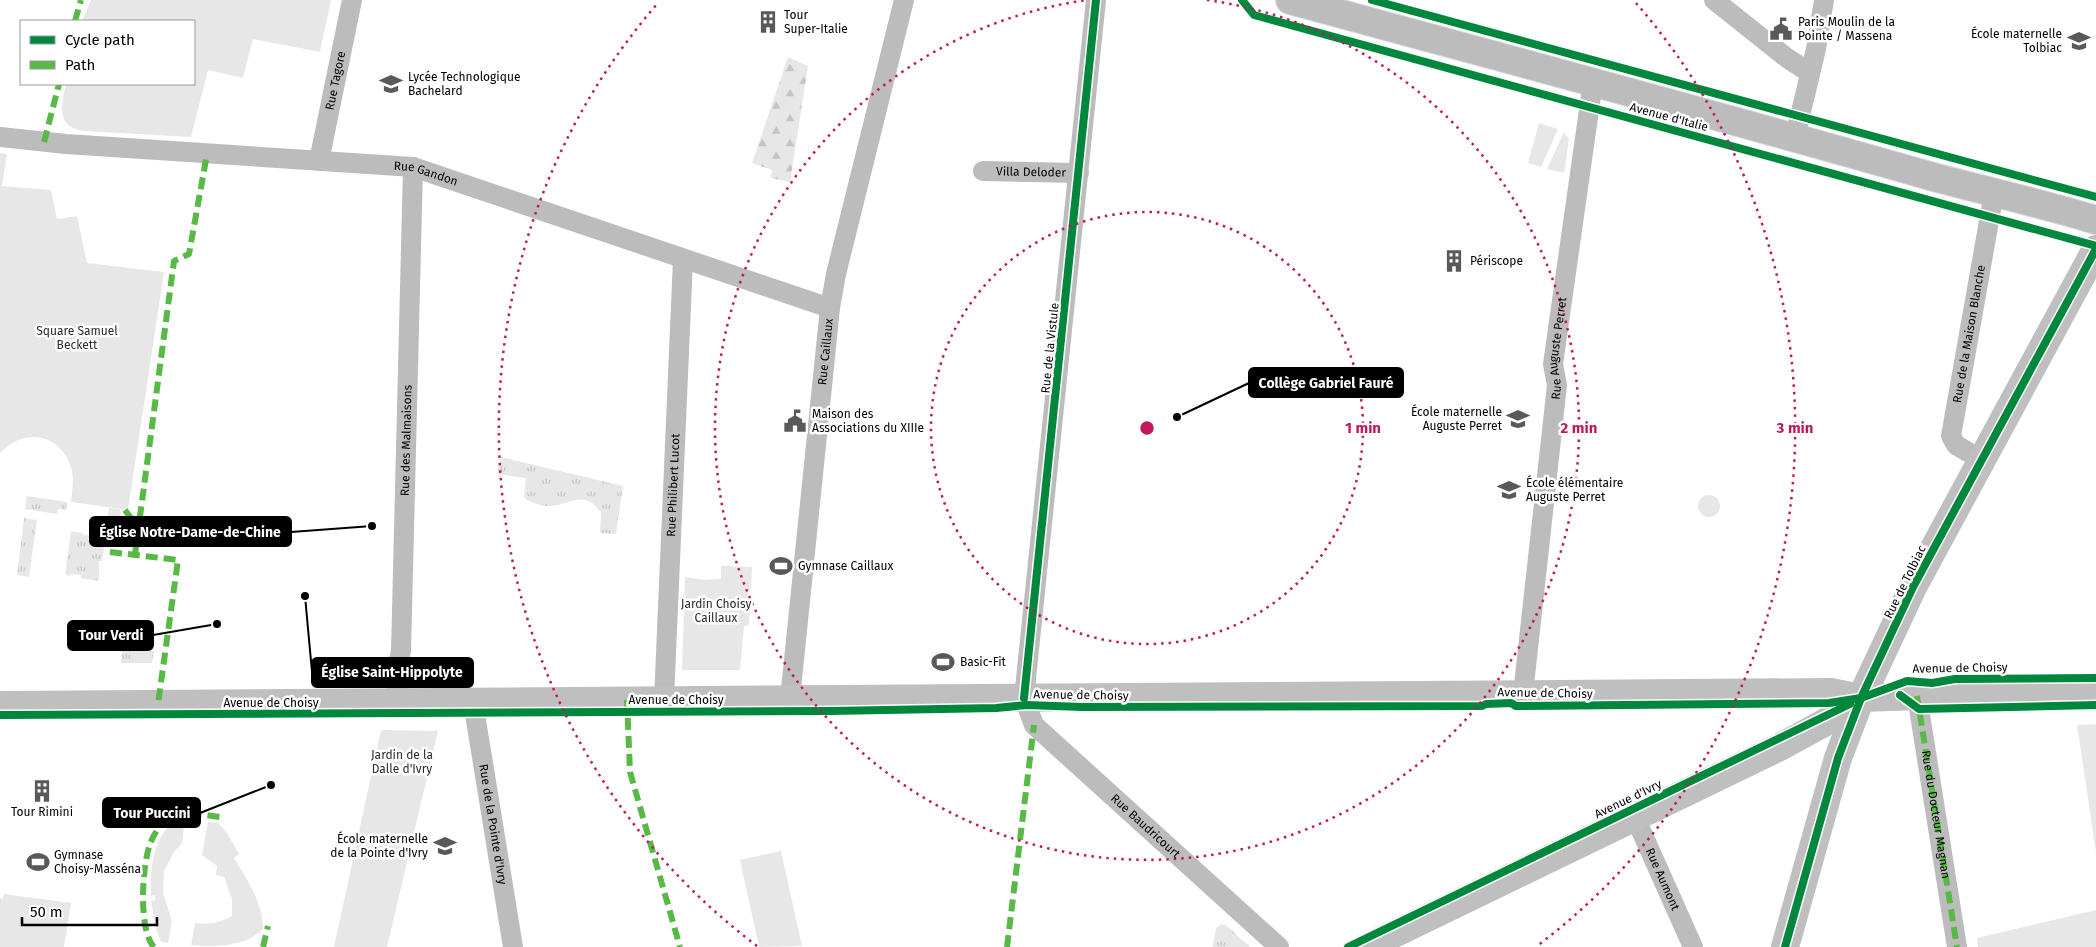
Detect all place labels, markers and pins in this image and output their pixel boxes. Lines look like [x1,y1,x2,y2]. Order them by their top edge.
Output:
place label: Tour Super-Italie [784,8,848,36]
building icon: Tour Super-Italie [755,9,781,35]
place label: Paris Moulin de la Pointe / Massena [1798,15,1895,43]
public building icon: Paris Moulin de la Pointe / Massena [1768,16,1794,42]
place label: École maternelle Tolbiac [1971,26,2062,55]
school or university icon: École maternelle Tolbiac [2066,28,2092,54]
place label: Lycée Technologique Bachelard [408,70,520,98]
school or university icon: Lycée Technologique Bachelard [378,71,404,97]
building icon: Périscope [1441,248,1467,274]
place label: Périscope [1470,254,1523,268]
callout: Collège Gabriel Fauré [1249,368,1403,397]
place label: École maternelle Auguste Perret [1411,404,1503,433]
school or university icon: École maternelle Auguste Perret [1505,406,1531,432]
place label: Maison des Associations du XIIIe [812,407,924,435]
public building icon: Maison des Associations du XIIIe [782,408,808,434]
centre of rings [1138,419,1156,437]
place label: École élémentaire Auguste Perret [1526,475,1623,504]
school or university icon: École élémentaire Auguste Perret [1496,477,1522,503]
callout: Église Notre-Dame-de-Chine [90,517,291,546]
sports icon: Gymnase Caillaux [768,553,794,579]
place label: Gymnase Caillaux [798,559,894,573]
callout: Tour Verdi [68,621,153,650]
sports icon: Basic-Fit [930,649,956,675]
place label: Basic-Fit [960,655,1007,669]
callout: Église Saint-Hippolyte [312,658,473,687]
building icon: Tour Rimini [29,778,55,804]
callout: Tour Puccini [103,798,200,827]
place label: Tour Rimini [11,805,73,819]
place label: École maternelle de la Pointe d'Ivry [330,831,428,860]
school or university icon: École maternelle de la Pointe d'Ivry [432,833,458,859]
place label: Gymnase Choisy-Masséna [54,848,141,876]
sports icon: Gymnase Choisy-Masséna [25,849,51,875]

